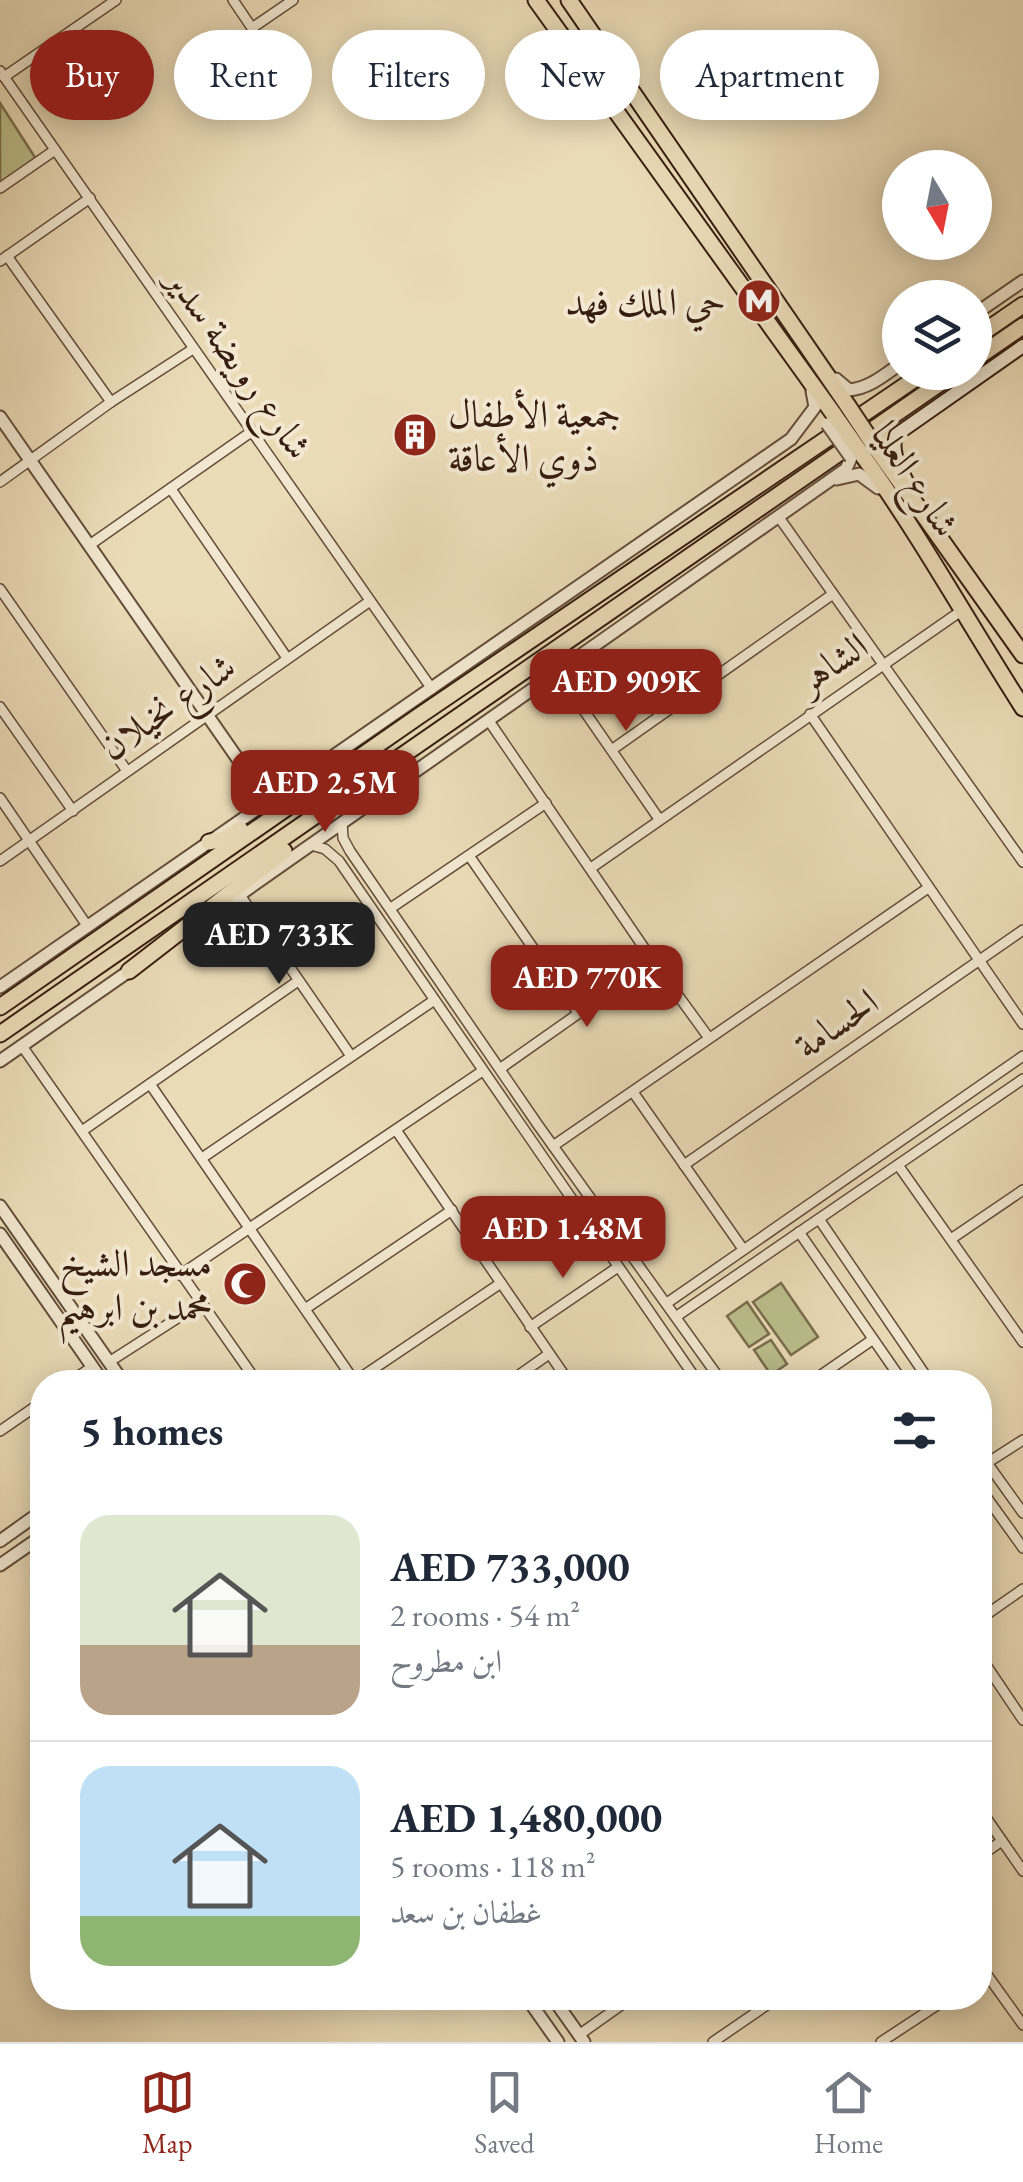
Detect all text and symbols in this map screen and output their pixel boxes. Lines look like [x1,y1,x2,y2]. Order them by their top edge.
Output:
chip: Buy [30,30,154,120]
chip: Rent [174,30,312,120]
chip: Filters [332,30,485,120]
chip: New [505,30,640,120]
chip: Apartment [660,30,879,120]
north arrow [882,150,992,260]
map controls [882,150,992,390]
street label: شارع رويضة سدير [148,254,324,472]
place label: حي الملك فهد [565,277,726,333]
metro station icon: حي الملك فهد [736,278,782,324]
button: layers [882,280,992,390]
place label: جمعية الأطفال ذوي الأعاقة [448,389,621,489]
building icon: جمعية الأطفال ذوي الأعاقة [392,412,438,458]
street label: شارع العليا [855,412,971,550]
street label: الشاهر [784,621,877,706]
street label: شارع نخيلان [89,641,249,776]
pin: AED 909K [523,649,729,734]
text: AED 909K [552,660,700,702]
pin: AED 2.5M [222,750,428,835]
text: AED 2.5M [253,761,397,803]
pin: AED 733K [176,902,382,987]
text: AED 733K [205,913,353,955]
pin: AED 770K [484,945,690,1030]
text: AED 770K [513,956,661,998]
street label: الحسامة [784,977,888,1069]
pin: AED 1.48M [449,1196,677,1281]
text: AED 1.48M [482,1207,644,1249]
place label: مسجد الشيخ محمد بن ابرهيم [58,1238,212,1345]
mosque icon: مسجد الشيخ محمد بن ابرهيم [222,1261,268,1307]
text: 5 homes [80,1403,223,1458]
icon: filters [887,1403,942,1458]
text: AED 733,000 [390,1539,630,1594]
icon: home [160,1555,280,1675]
text: 2 rooms · 54 m² [390,1594,580,1636]
text: ابن مطروح [390,1640,502,1682]
text: AED 1,480,000 [390,1790,662,1845]
icon: home [160,1806,280,1926]
text: 5 rooms · 118 m² [390,1845,596,1887]
text: غطفان بن سعد [390,1891,542,1933]
tab: Map [140,2065,195,2161]
tab: Saved [474,2065,534,2161]
tab: Home [814,2065,883,2161]

